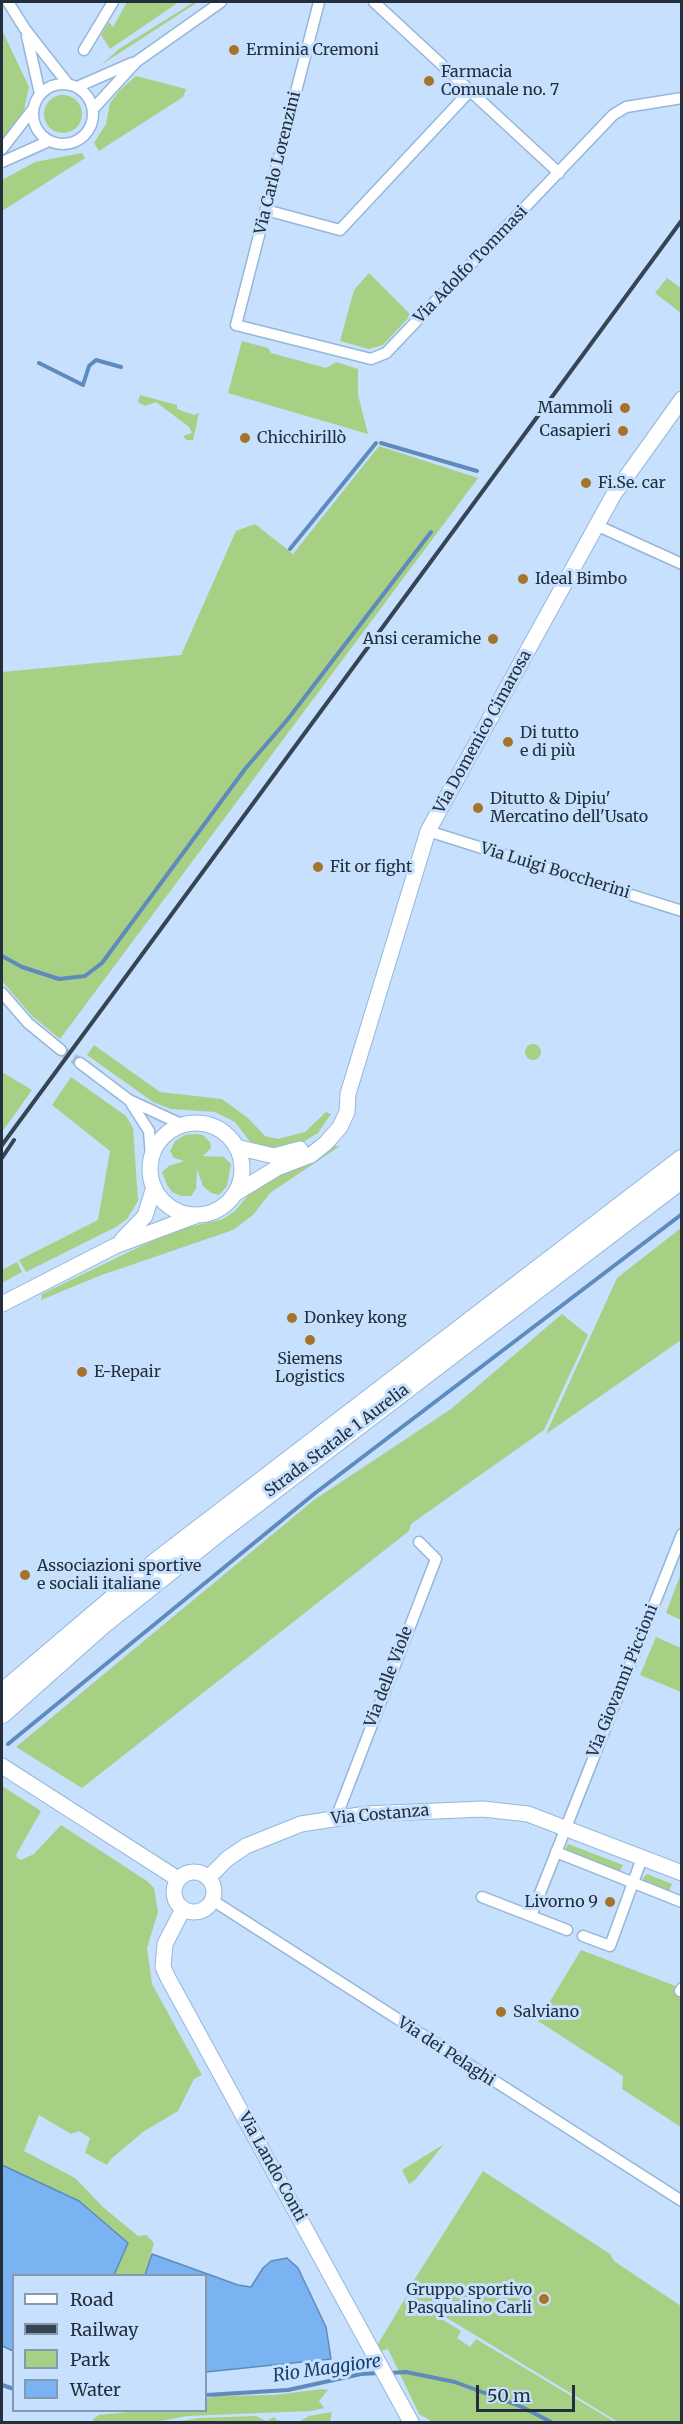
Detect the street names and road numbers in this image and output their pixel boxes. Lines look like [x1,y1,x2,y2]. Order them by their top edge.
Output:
street label: Via Carlo Lorenzini [251,89,305,237]
street label: Via Adolfo Tommasi [410,202,532,328]
street label: Via Domenico Cimarosa [430,647,536,817]
street label: Via Luigi Boccherini [478,839,632,903]
street label: Strada Statale 1 Aurelia [261,1380,413,1502]
street label: Via Giovanni Piccioni [584,1602,662,1760]
street label: Via delle Viole [361,1624,417,1730]
street label: Via Costanza [330,1801,430,1829]
street label: Via dei Pelaghi [394,2013,498,2091]
street label: Via Lando Conti [234,2109,310,2225]

